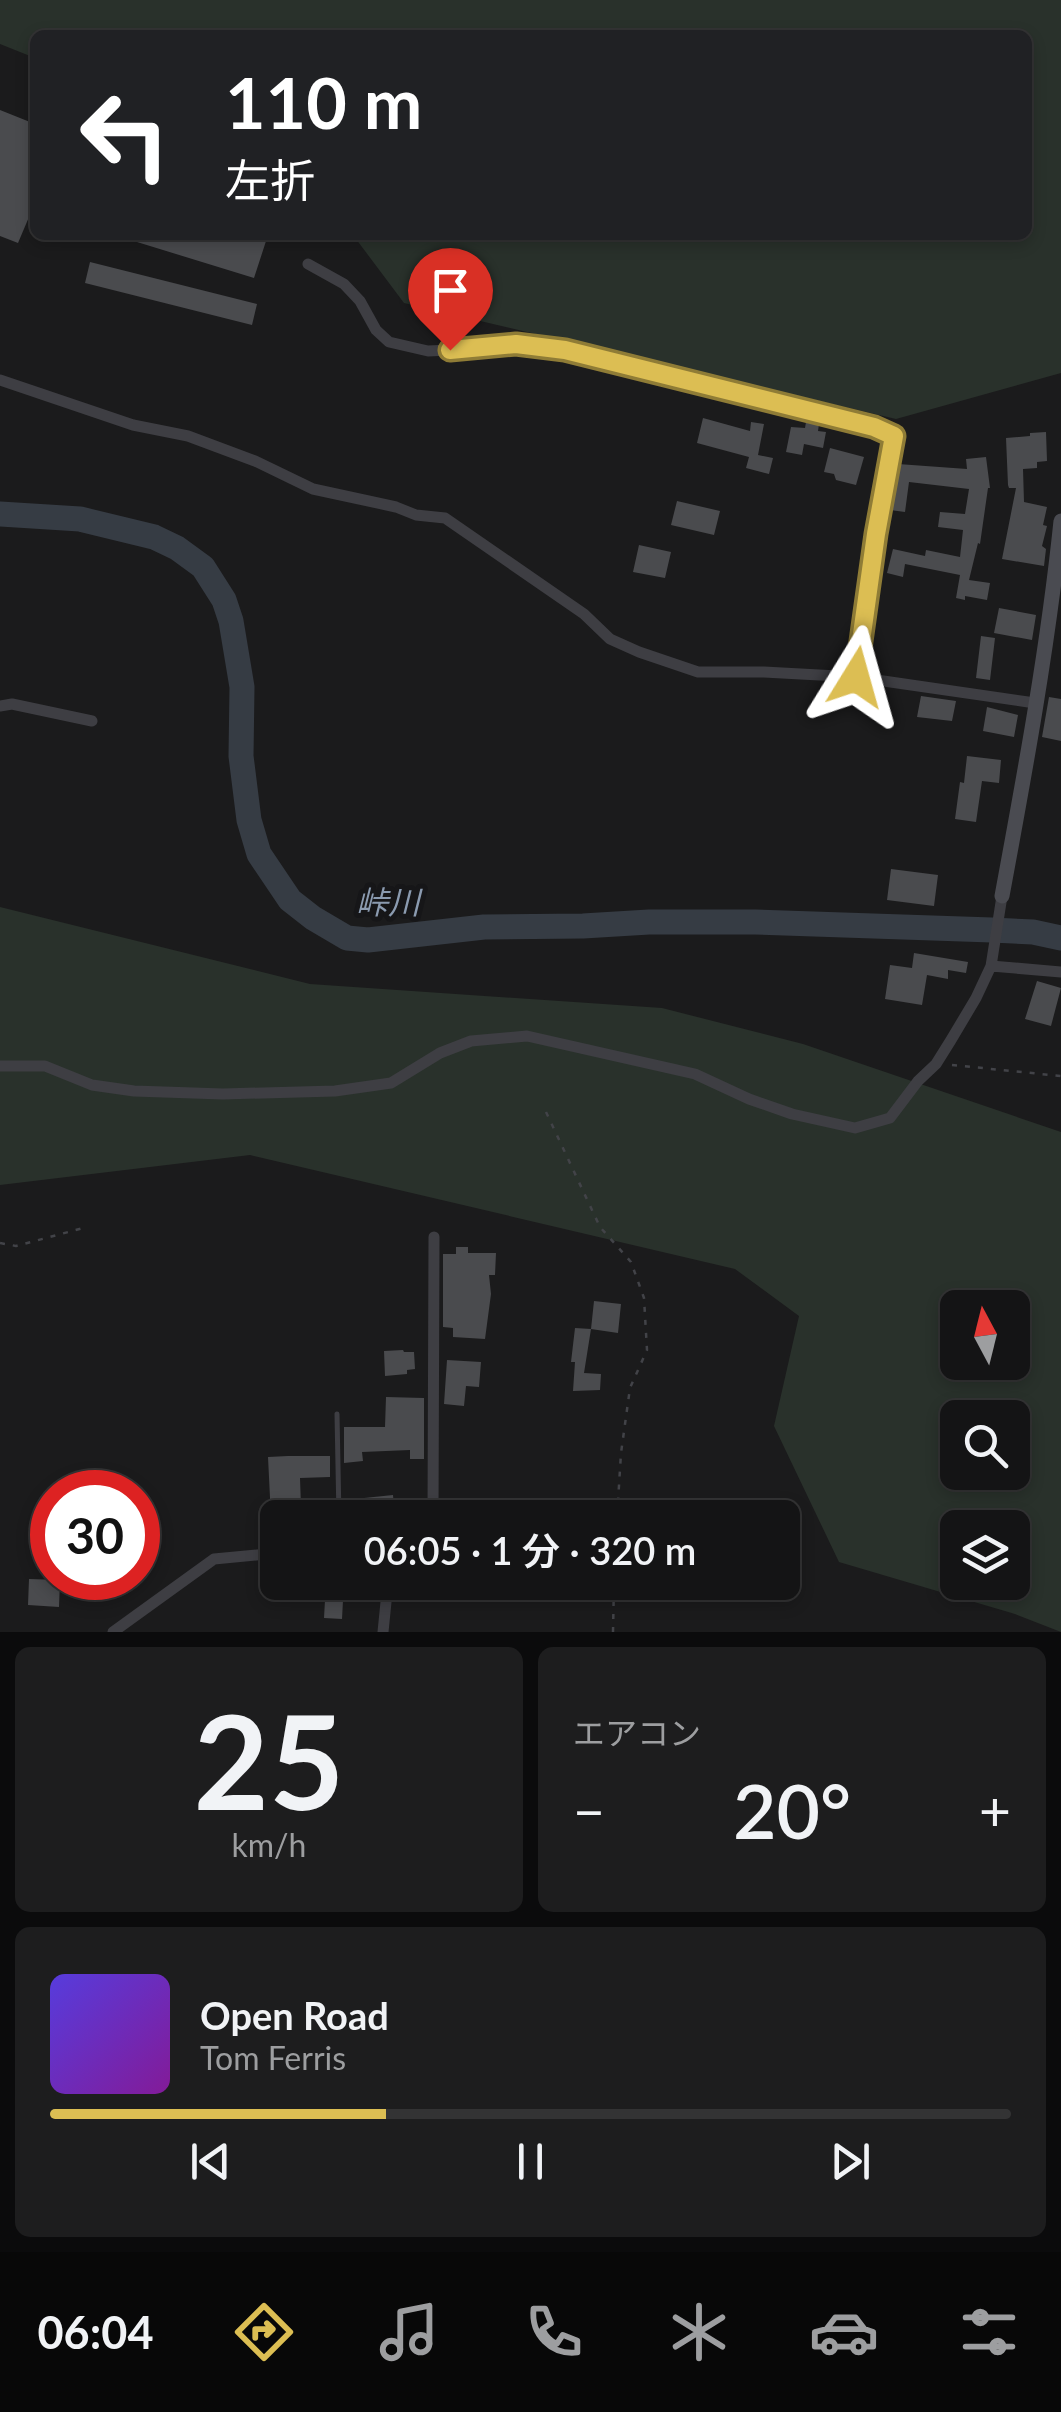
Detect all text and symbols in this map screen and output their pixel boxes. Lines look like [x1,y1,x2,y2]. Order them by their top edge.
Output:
text: 110 m [225,60,422,144]
icon: left [60,70,190,200]
text: 左折 [225,153,315,207]
pin [408,248,493,351]
icon: arrive [423,263,478,318]
position arrow [804,625,908,729]
water label: 峠川 [356,882,423,921]
north arrow [940,1290,1030,1380]
map controls [940,1290,1030,1600]
button: search [940,1400,1030,1490]
speed limit sign: 30 [30,1470,160,1600]
button: layers [940,1510,1030,1600]
text: 06:05 · 1 分 · 320 m [364,1527,696,1573]
text: 25 [194,1682,344,1838]
text: エアコン [573,1713,701,1752]
text: 20° [733,1765,851,1855]
text: − [573,1777,605,1843]
text: + [979,1777,1011,1843]
text: km/h [232,1825,306,1864]
text: Open Road [200,1992,389,2038]
text: Tom Ferris [200,2038,346,2077]
icon: previous [183,2134,238,2189]
icon: pause [503,2134,558,2189]
icon: next [823,2134,878,2189]
icon: directions [229,2297,299,2367]
icon: music [374,2297,444,2367]
icon: phone [519,2297,589,2367]
icon: climate [664,2297,734,2367]
icon: car [809,2297,879,2367]
icon: filters [954,2297,1024,2367]
text: 06:04 [38,2305,154,2359]

